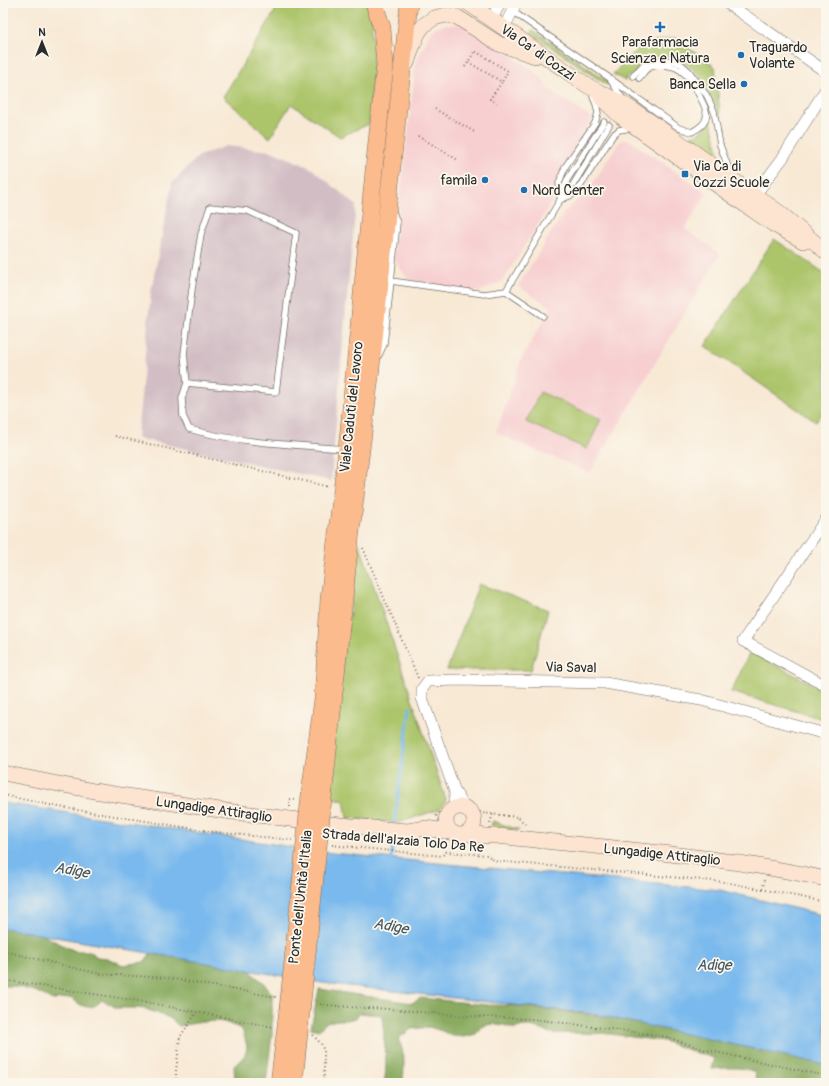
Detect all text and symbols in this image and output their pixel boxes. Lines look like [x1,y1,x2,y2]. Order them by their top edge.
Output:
street label: Via Ca' di Cozzi [497,20,579,85]
north arrow [22,22,62,62]
marker: Parafarmacia Scienza e Natura [655,22,665,32]
text: N [38,26,46,39]
place label: Parafarmacia Scienza e Natura [611,34,709,67]
place label: Traguardo Volante [749,39,808,72]
marker: Traguardo Volante [736,50,746,60]
place label: Banca Sella [669,76,736,93]
marker: Banca Sella [739,79,749,89]
place label: Via Ca di Cozzi Scuole [693,158,769,191]
marker: Via Ca di Cozzi Scuole [680,169,690,179]
place label: famila [441,172,477,189]
marker: famila [480,175,490,185]
place label: Nord Center [532,182,604,199]
marker: Nord Center [519,185,529,195]
street label: Viale Caduti del Lavoro [336,340,367,473]
street label: Via Saval [545,659,597,676]
street label: Lungadige Attiraglio [155,793,274,826]
street label: Strada dell'alzaia Tolo Da Re [321,825,485,856]
street label: Ponte dell'Unità d'Italia [285,829,316,965]
street label: Lungadige Attiraglio [603,840,722,869]
water label: Adige [53,858,92,883]
water label: Adige [372,914,411,939]
water label: Adige [697,956,733,975]

